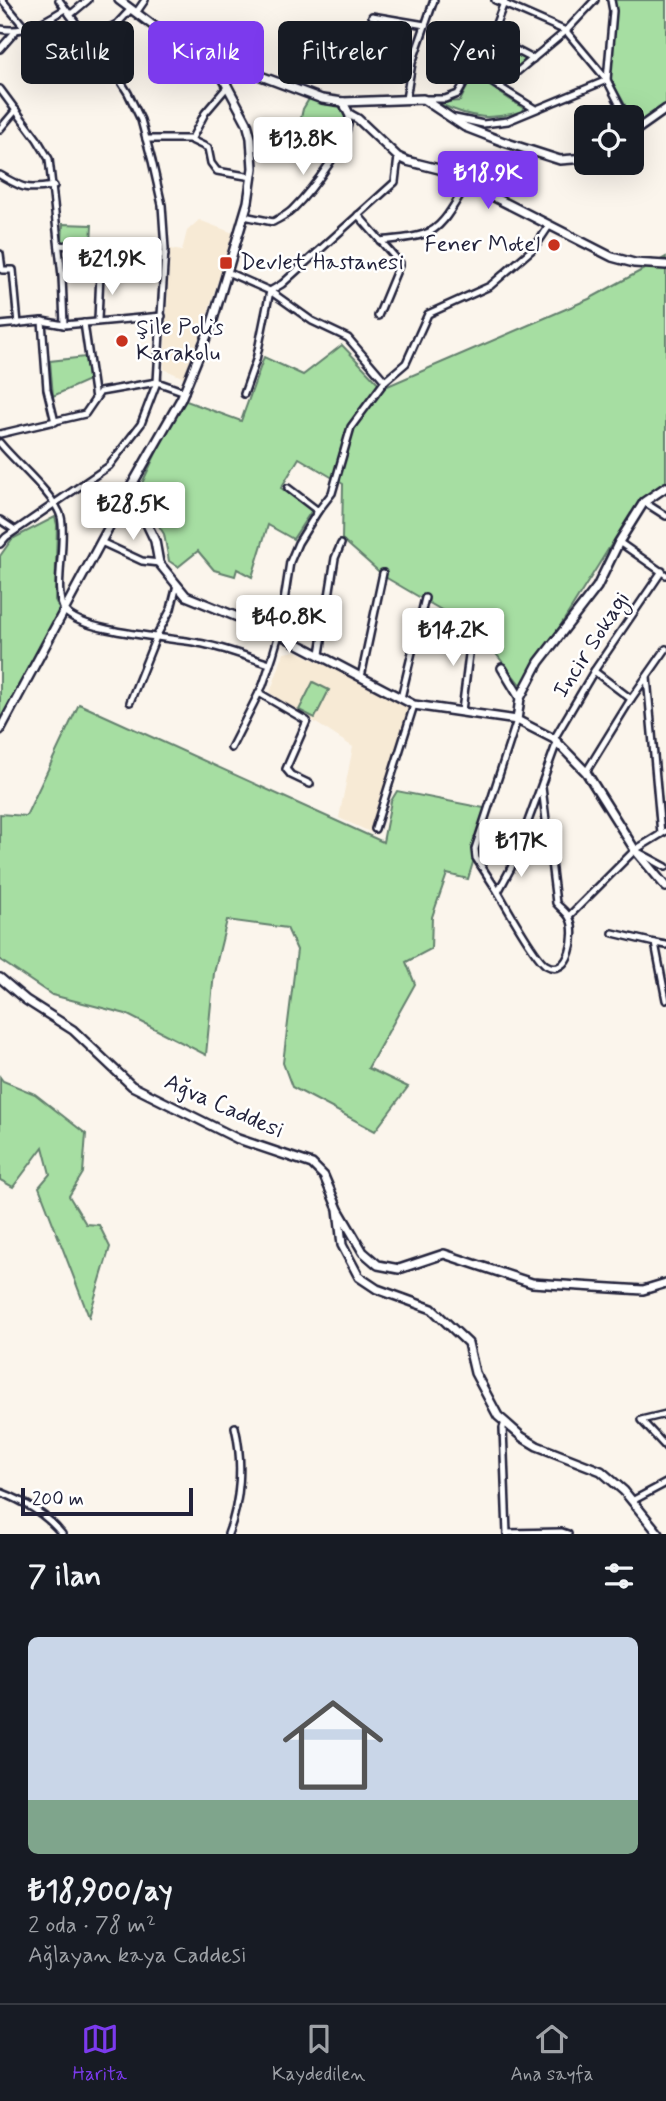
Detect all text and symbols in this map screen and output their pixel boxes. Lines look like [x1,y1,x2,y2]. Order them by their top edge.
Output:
chip: Satılık [21,21,134,84]
chip: Kiralık [148,21,264,84]
chip: Filtreler [278,21,412,84]
chip: Yeni [426,21,520,84]
map controls [574,105,644,175]
button: locate [574,105,644,175]
pin: ₺13.8K [246,118,360,177]
text: ₺13.8K [269,125,337,155]
pin: ₺18.9K [431,152,545,211]
text: ₺18.9K [454,159,522,189]
place label: Fener Motel [424,230,540,260]
marker: Fener Motel [546,237,562,253]
pin: ₺21.9K [55,238,169,297]
text: ₺21.9K [79,245,145,275]
place label: Devlet Hastanesi [240,248,404,278]
marker: Devlet Hastanesi [218,255,234,271]
place label: Şile Polis Karakolu [136,313,224,369]
marker: Şile Polis Karakolu [114,333,130,349]
pin: ₺28.5K [76,482,190,542]
text: ₺28.5K [97,490,169,520]
street label: Incir Sokagi [547,586,639,705]
pin: ₺40.8K [232,596,346,655]
text: ₺40.8K [252,603,326,633]
pin: ₺14.2K [396,608,510,668]
text: ₺14.2K [418,616,488,646]
pin: ₺17K [480,820,562,879]
text: ₺17K [495,827,547,857]
street label: Ağva Caddesi [159,1067,289,1147]
scale bar [21,1485,192,1517]
text: 200 m [32,1487,84,1512]
text: 7 ilan [28,1557,101,1596]
icon: filters [600,1557,638,1595]
icon: home [270,1682,396,1808]
text: ₺18,900/ay [28,1872,173,1911]
text: 2 oda · 78 m² [28,1911,156,1941]
text: Ağlayan kaya Caddesi [28,1941,247,1971]
tab: Harita [73,2020,127,2087]
tab: Kaydedilen [272,2020,365,2087]
tab: Ana sayfa [510,2020,593,2087]

